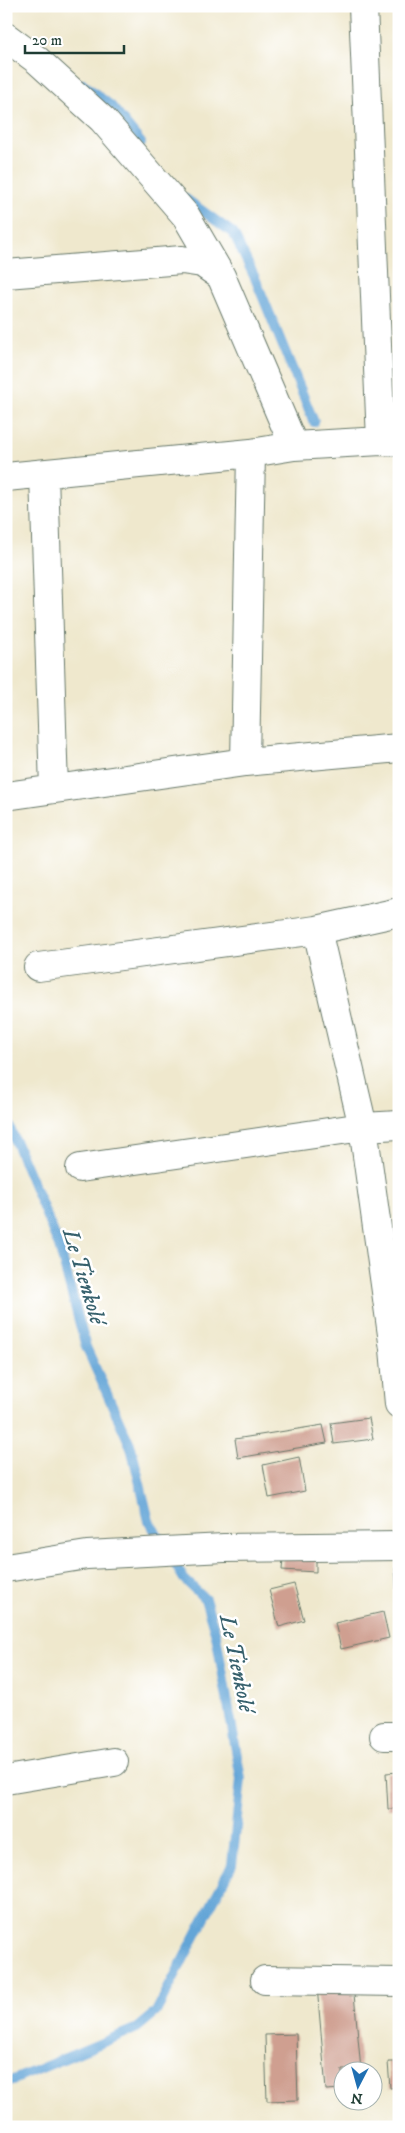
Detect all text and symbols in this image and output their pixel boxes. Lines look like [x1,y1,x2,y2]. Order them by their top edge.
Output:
scale bar [25,22,124,54]
text: 20 m [32,31,62,50]
water label: Le Tienkolé [56,1224,112,1331]
water label: Le Tienkolé [213,1610,261,1718]
north arrow [332,2060,382,2110]
text: N [350,2088,363,2107]

